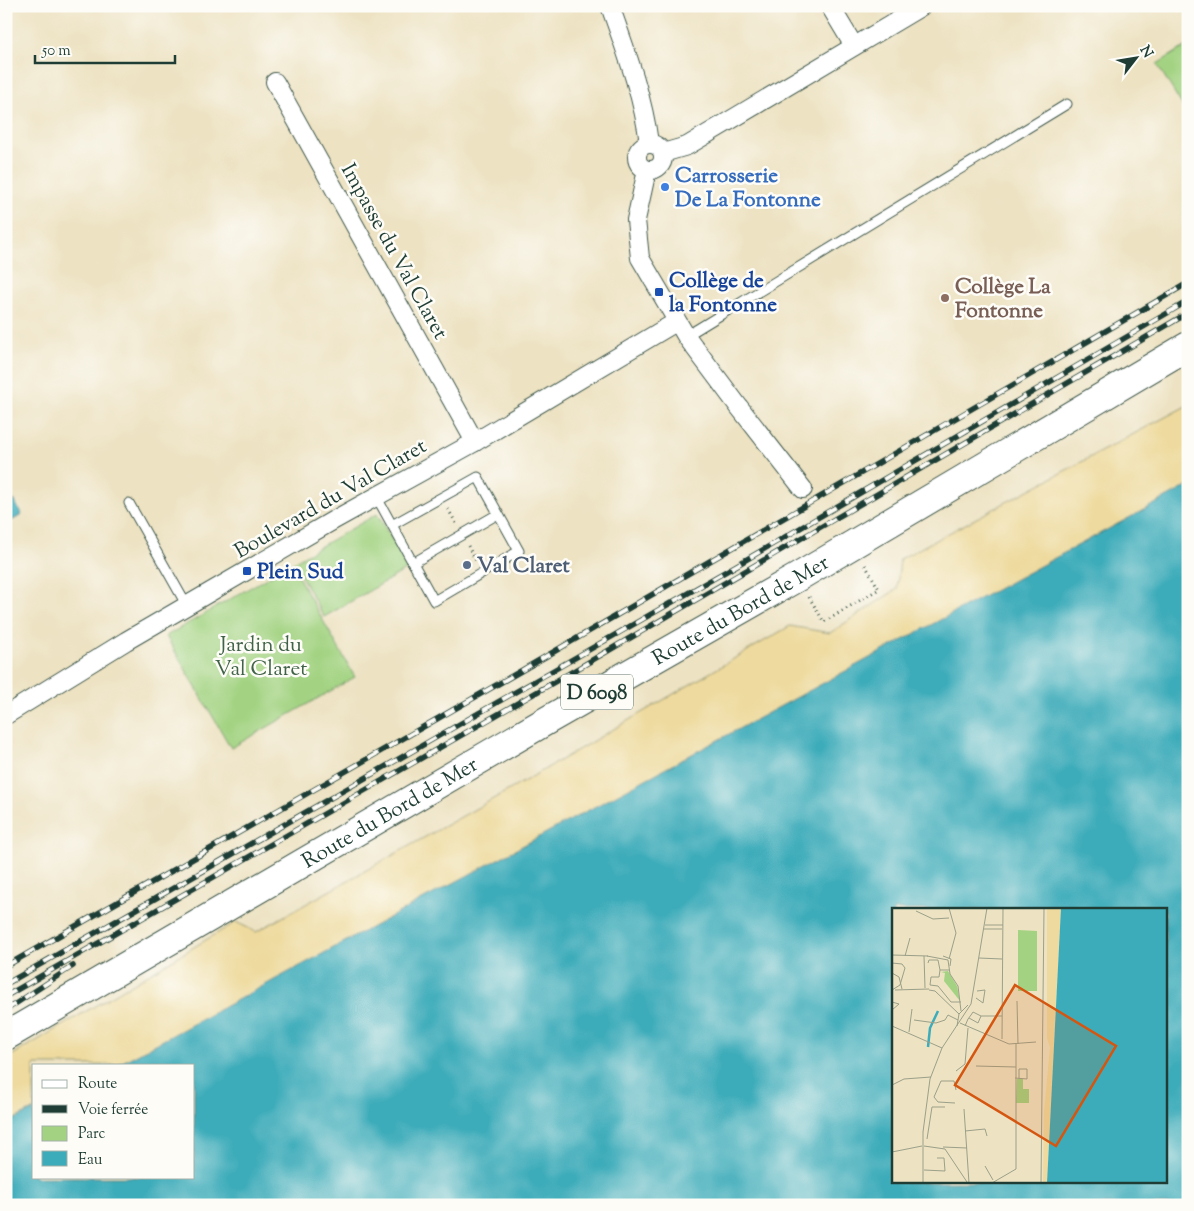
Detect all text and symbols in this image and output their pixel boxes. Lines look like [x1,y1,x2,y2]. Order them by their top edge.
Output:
scale bar [35,32,175,64]
north arrow [1112,32,1162,82]
text: 50 m [41,41,71,62]
text: N [1134,42,1157,62]
street label: Impasse du Val Claret [332,159,454,345]
place label: Carrosserie De La Fontonne [675,162,821,216]
marker: Carrosserie De La Fontonne [659,181,671,193]
place label: Collège de la Fontonne [669,267,777,321]
place label: Collège La Fontonne [955,273,1051,327]
marker: Collège de la Fontonne [653,286,665,298]
marker: Collège La Fontonne [939,292,951,304]
street label: Boulevard du Val Claret [229,432,433,567]
street label: Route du Bord de Mer [647,549,835,674]
place label: Val Claret [477,552,570,582]
place label: Plein Sud [257,558,344,588]
marker: Val Claret [461,559,473,571]
marker: Plein Sud [241,565,253,577]
park label: Jardin du Val Claret [215,631,307,685]
road number: D 6098 [561,674,633,710]
street label: Route du Bord de Mer [297,751,484,877]
inset map [892,908,1166,1184]
legend [32,1064,195,1178]
text: Route [78,1074,117,1095]
text: Voie ferrée [78,1100,148,1121]
text: Parc [78,1124,106,1145]
text: Eau [78,1150,103,1171]

